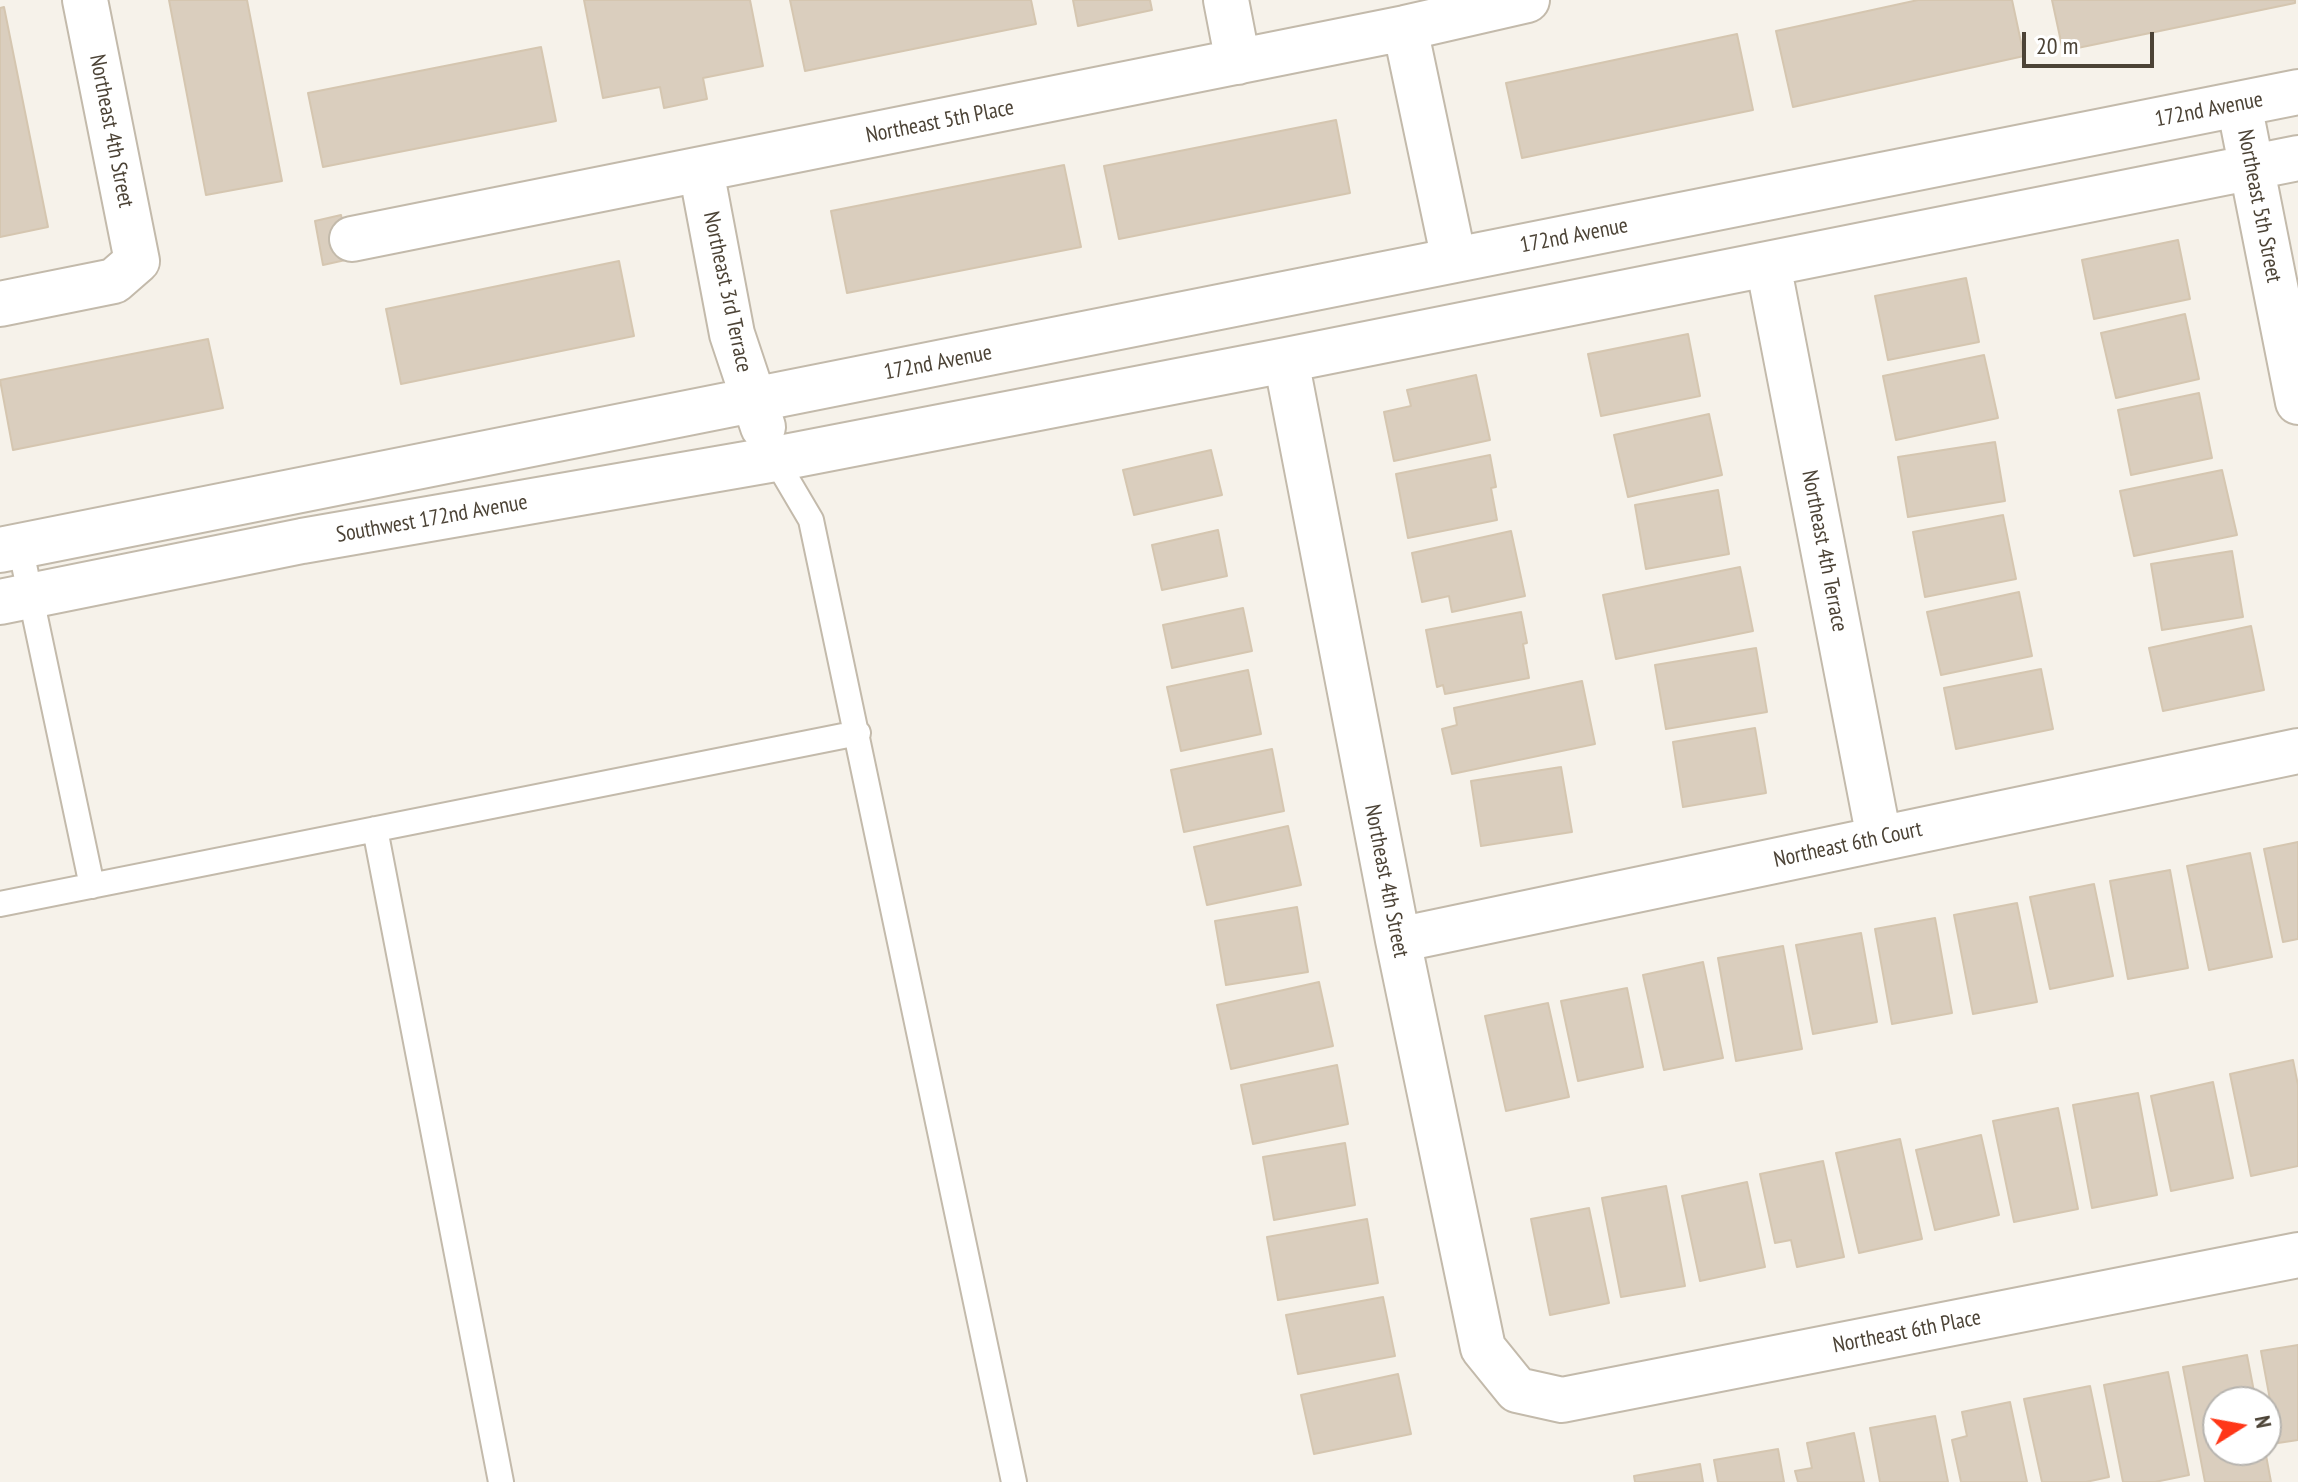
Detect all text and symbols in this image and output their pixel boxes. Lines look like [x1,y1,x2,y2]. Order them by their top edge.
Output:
scale bar [2026,16,2158,66]
text: 20 m [2036,30,2078,61]
street label: Northeast 4th Street [83,52,139,210]
street label: 172nd Avenue [2153,87,2265,133]
street label: Northeast 5th Place [864,95,1016,149]
street label: Northeast 5th Street [2231,127,2287,285]
street label: Northeast 3rd Terrace [697,209,757,375]
street label: 172nd Avenue [1518,213,1630,259]
street label: 172nd Avenue [882,340,994,386]
street label: Northeast 4th Terrace [1795,468,1853,634]
street label: Southwest 172nd Avenue [334,489,530,549]
street label: Northeast 4th Street [1358,802,1414,960]
street label: Northeast 6th Court [1771,816,1925,874]
street label: Northeast 6th Place [1831,1305,1983,1359]
north arrow [2202,1386,2282,1466]
text: N [2249,1413,2278,1430]

